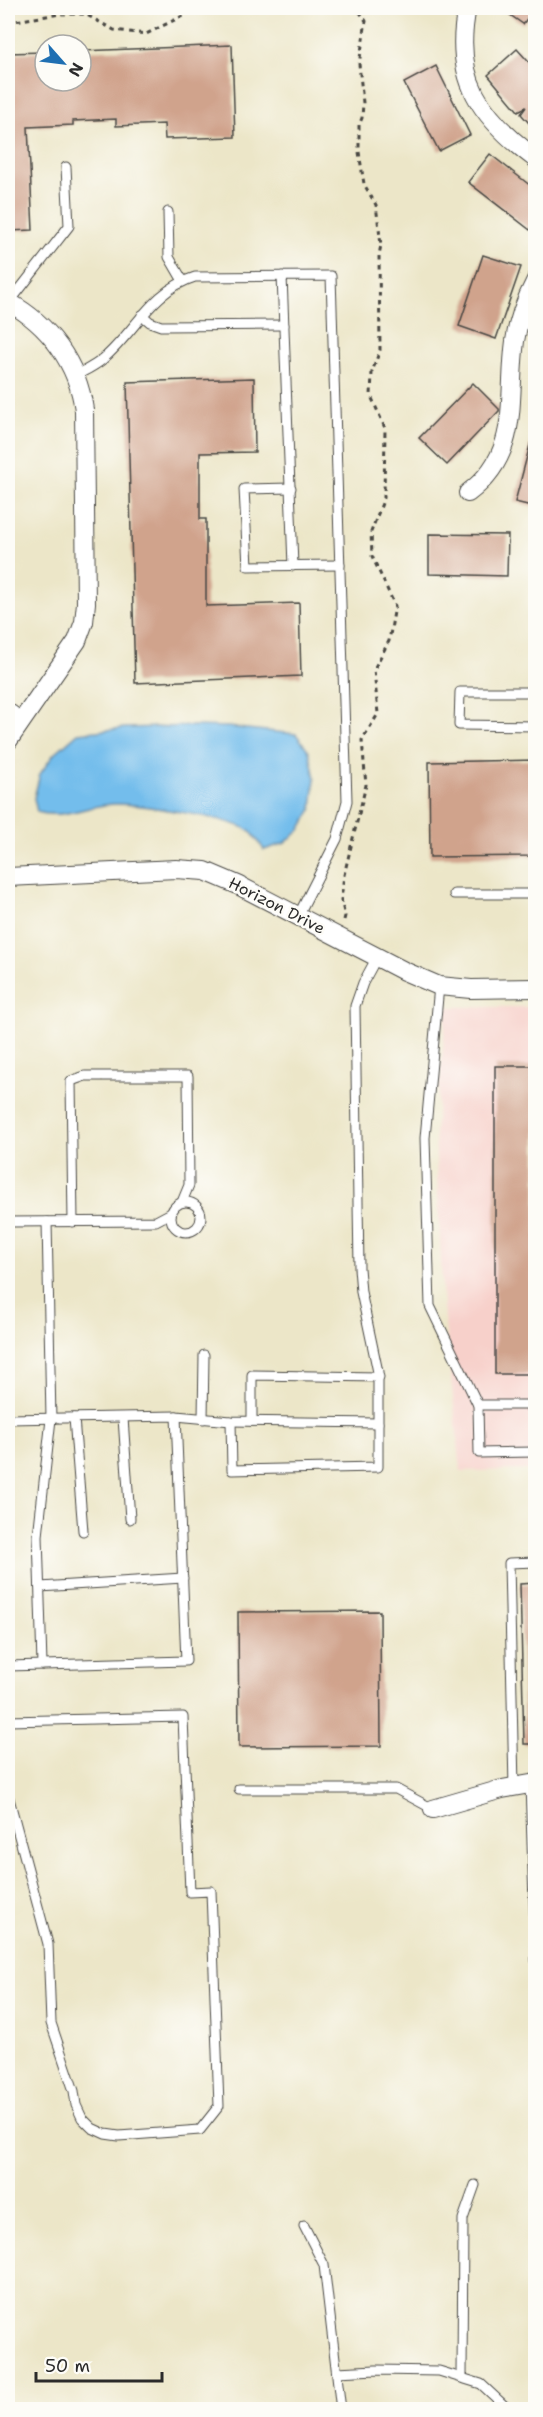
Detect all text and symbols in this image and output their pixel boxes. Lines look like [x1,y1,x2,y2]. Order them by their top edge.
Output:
north arrow [33,33,93,93]
text: N [64,59,88,80]
street label: Horizon Drive [225,872,329,939]
scale bar [36,2345,162,2383]
text: 50 m [45,2354,90,2378]

